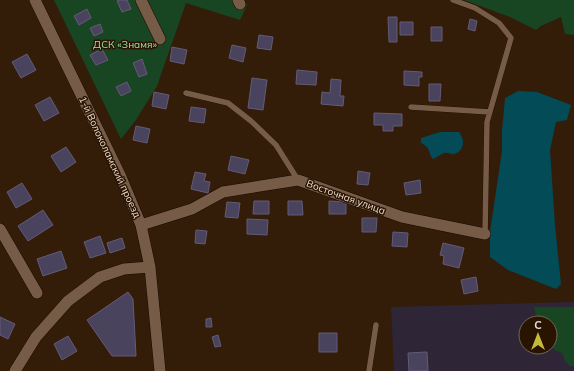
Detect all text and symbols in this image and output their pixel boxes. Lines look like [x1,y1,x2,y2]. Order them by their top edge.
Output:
park label: ДСК «Знамя» [93,38,157,51]
street label: 1-й Волоколамский проезд [76,94,144,220]
street label: Восточная улица [305,177,387,217]
north arrow [518,315,558,355]
text: С [534,318,542,332]

